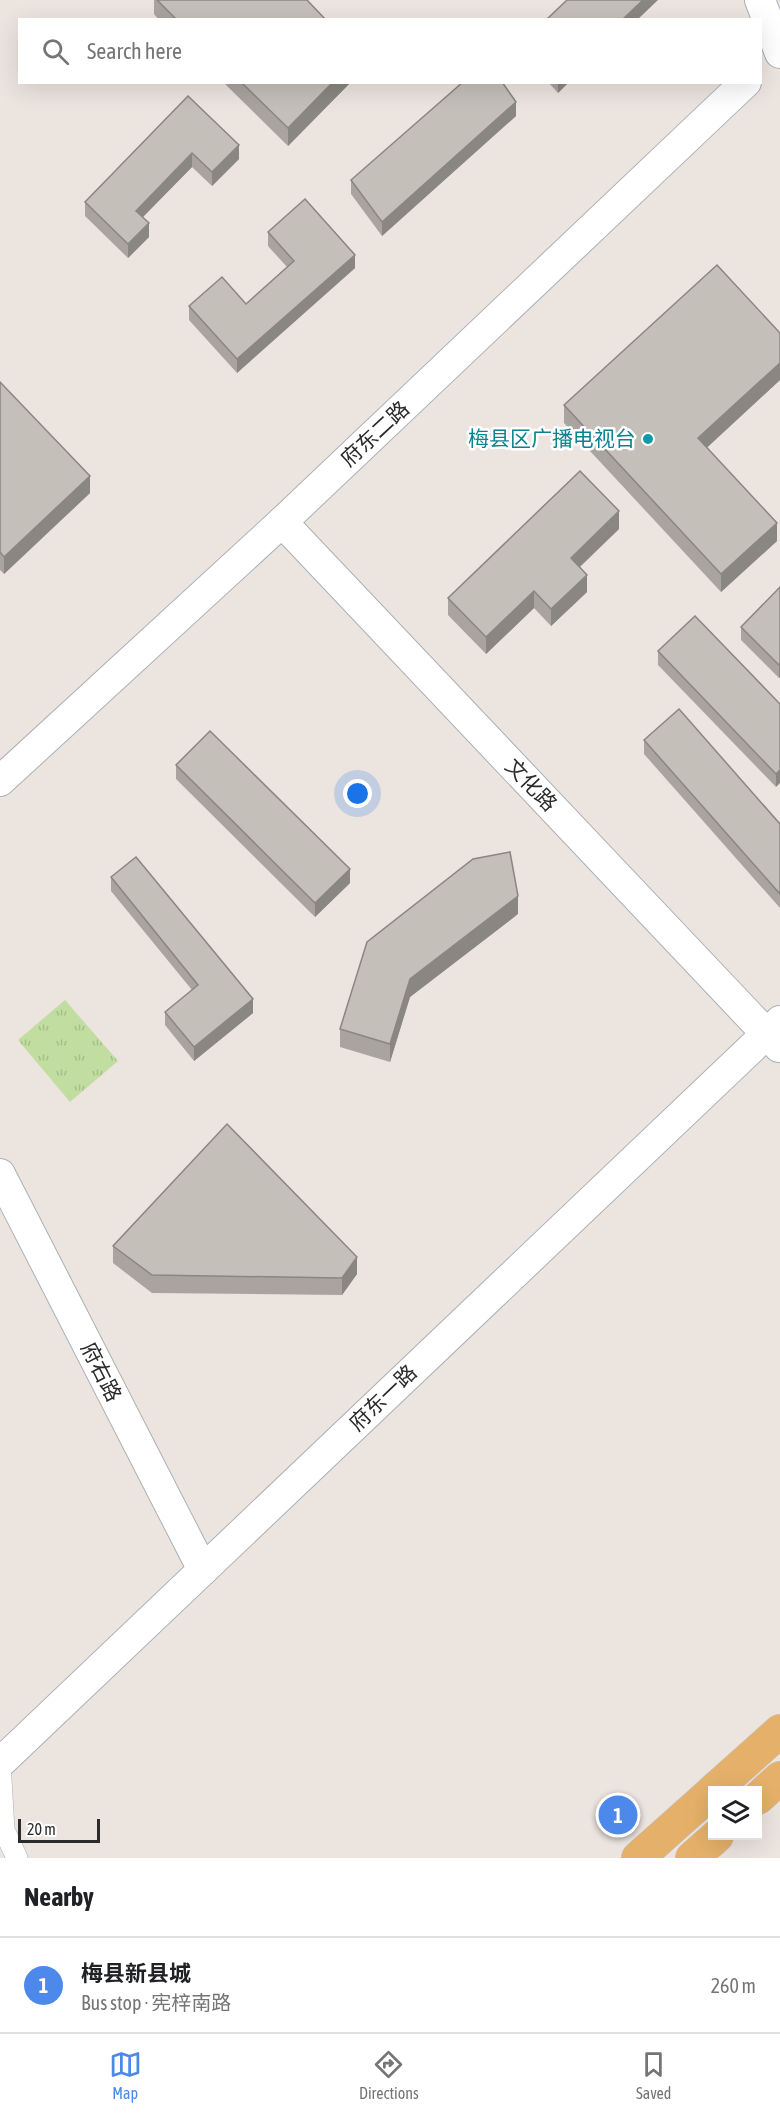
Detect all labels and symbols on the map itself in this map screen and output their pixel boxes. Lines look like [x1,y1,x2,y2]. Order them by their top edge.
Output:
street label: 府东二路 [335,396,413,471]
place label: 梅县区广播电视台 [468,426,636,450]
marker: 梅县区广播电视台 [641,432,655,446]
street label: 文化路 [501,753,562,815]
your location [343,779,372,808]
street label: 府右路 [77,1338,127,1405]
street label: 府东一路 [344,1359,421,1435]
pin: 1 [598,1792,638,1838]
scale bar [18,1816,100,1844]

